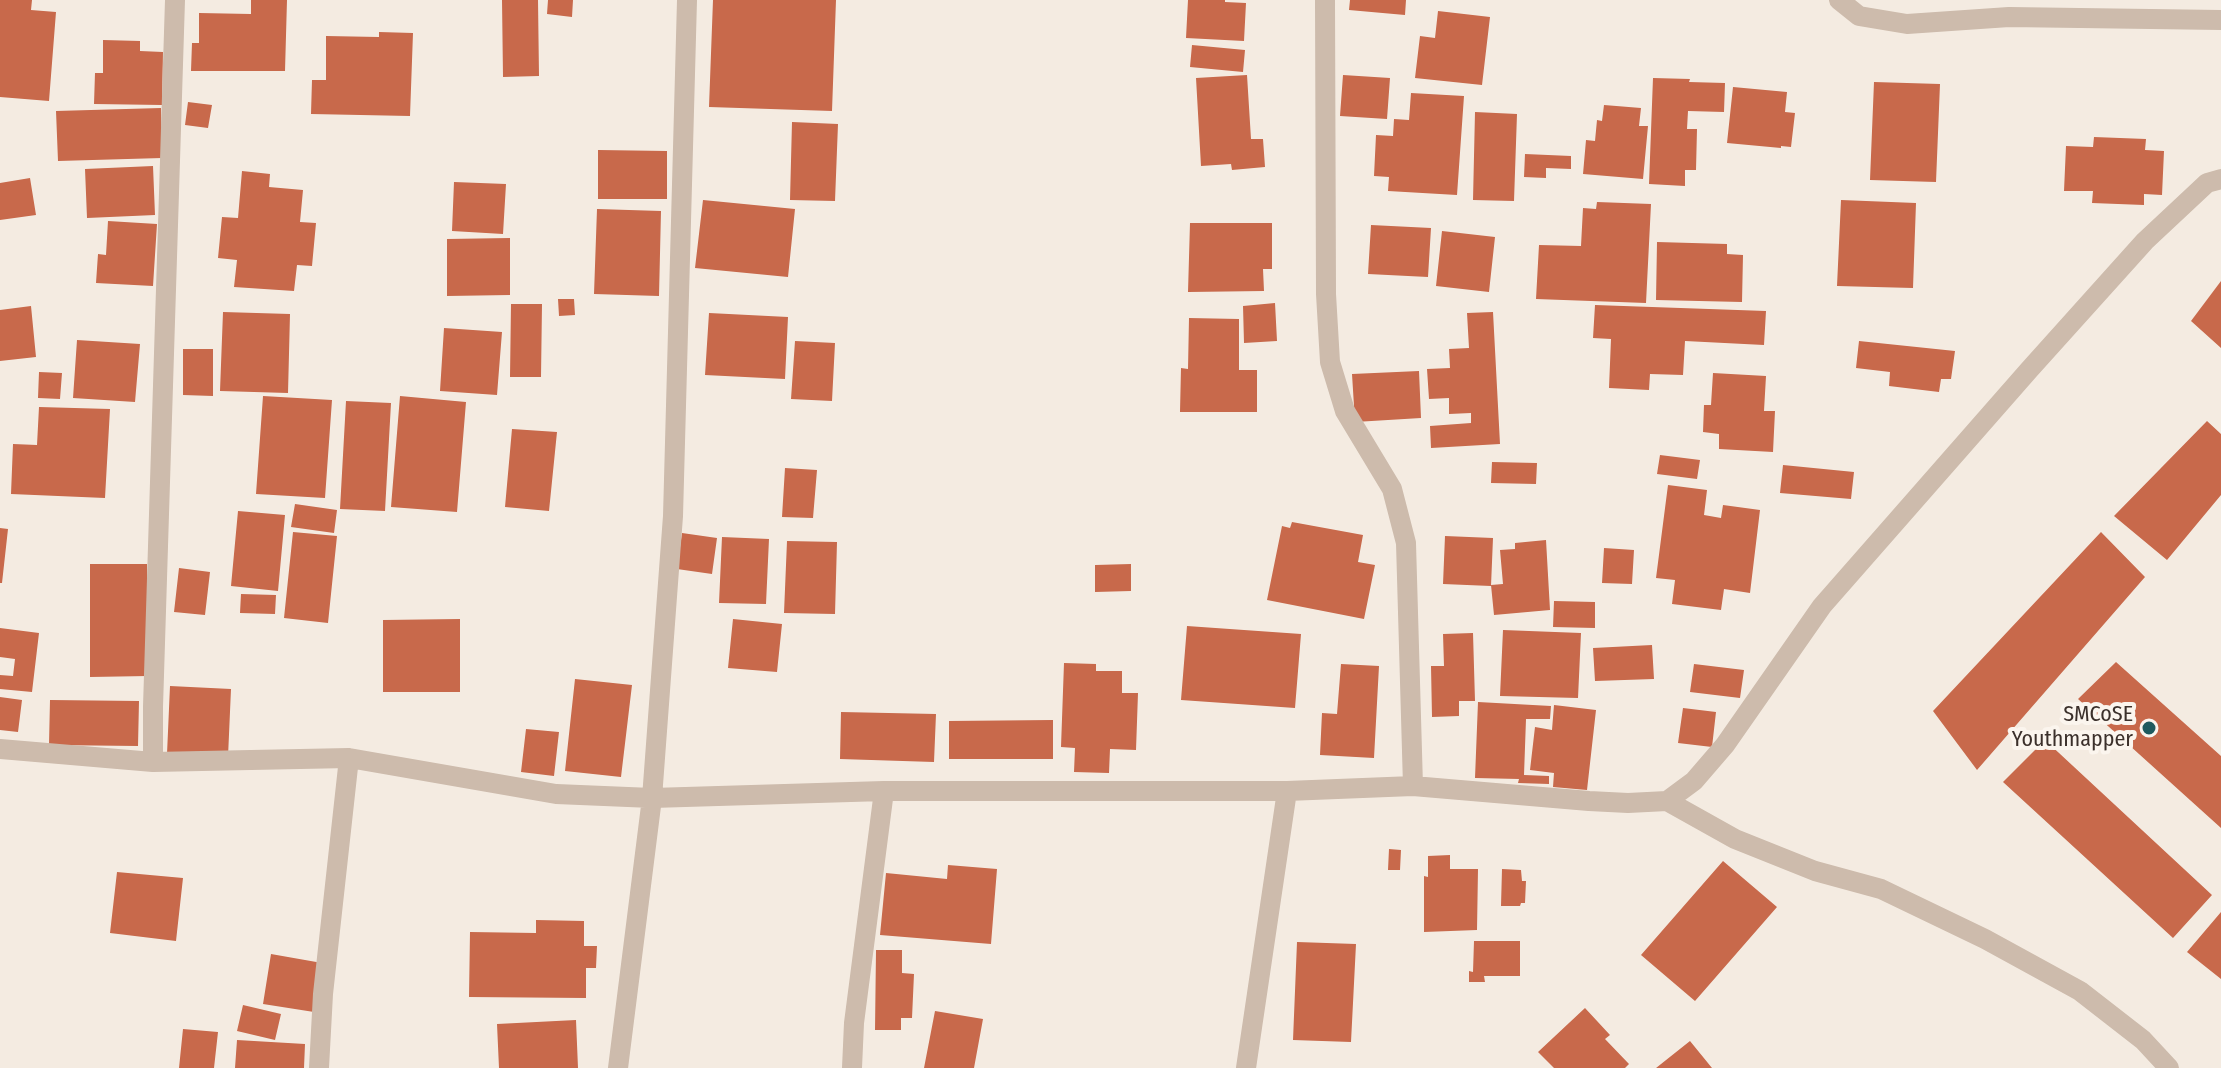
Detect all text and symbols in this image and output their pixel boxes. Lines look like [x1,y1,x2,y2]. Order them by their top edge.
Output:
place label: SMCoSE Youthmapper [2012,702,2133,754]
marker: SMCoSE Youthmapper [2140,719,2158,737]

